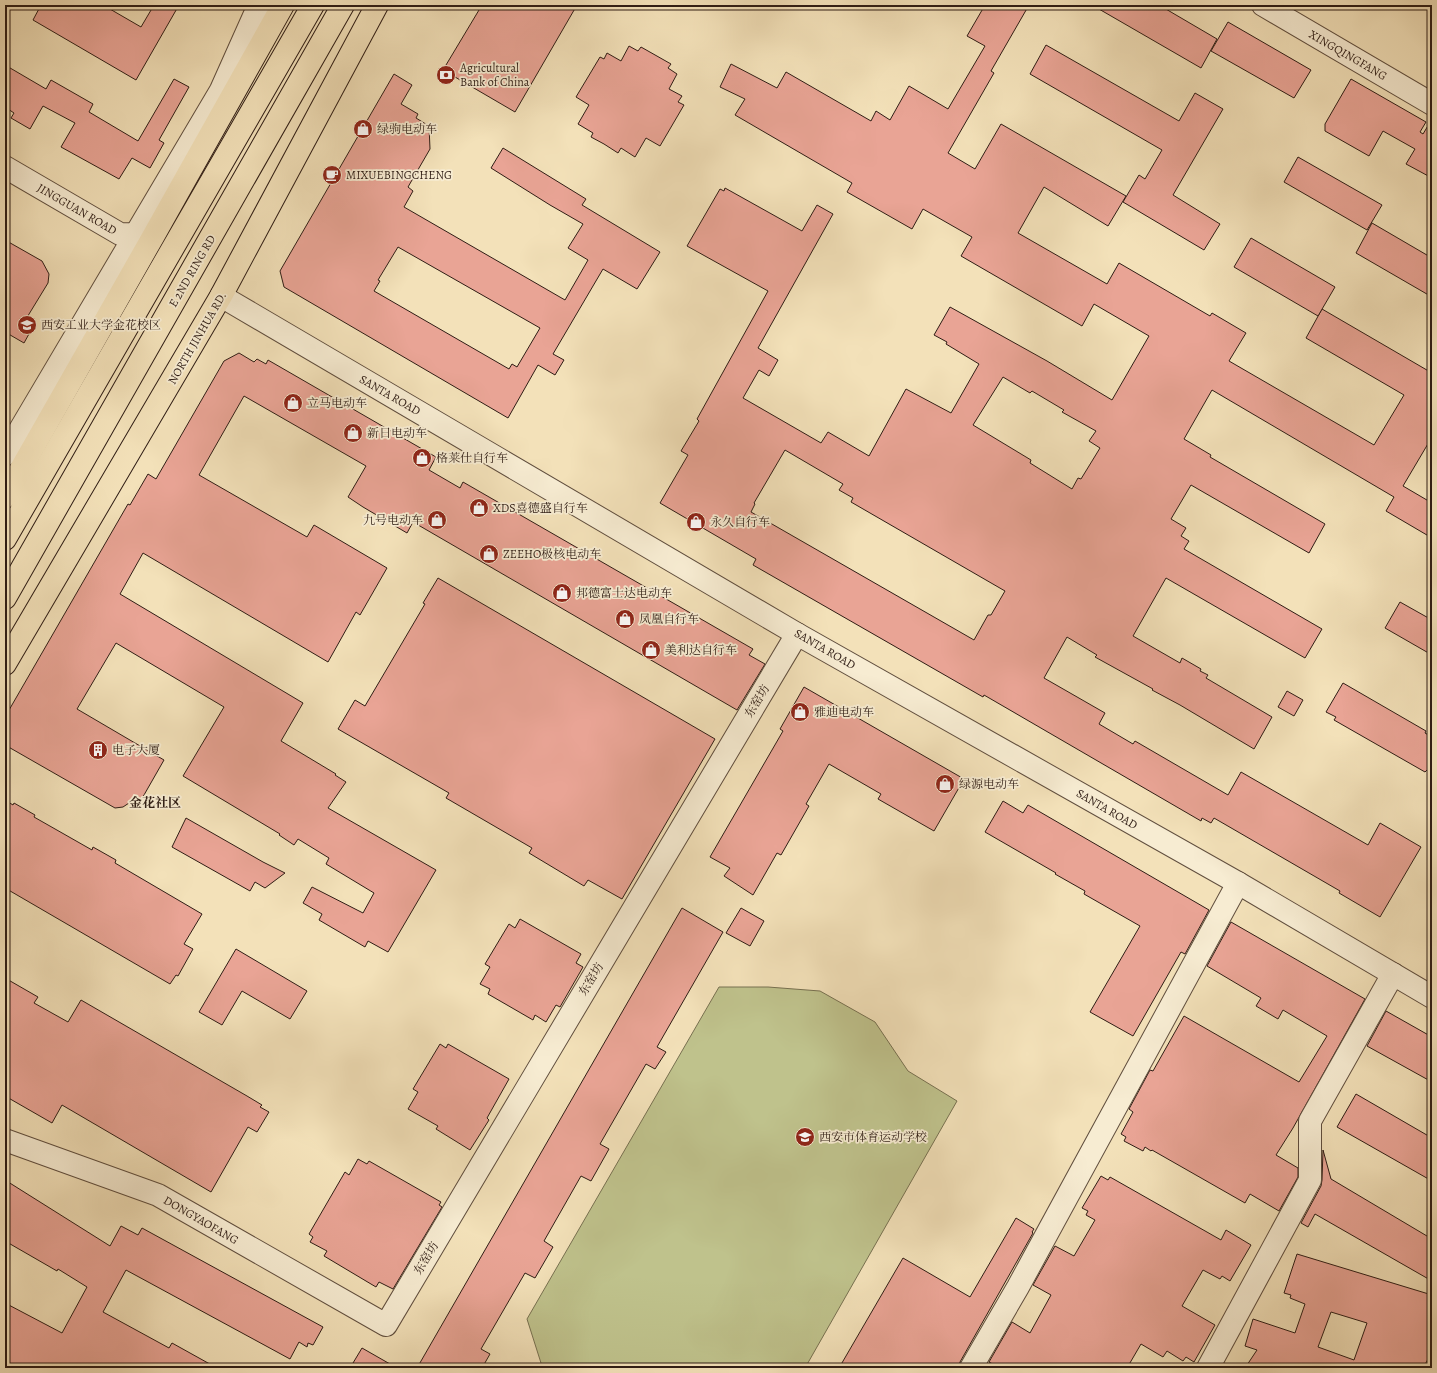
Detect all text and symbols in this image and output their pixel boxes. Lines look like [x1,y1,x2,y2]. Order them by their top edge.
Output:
street label: XINGQINGFANG [1306,26,1390,84]
place label: Agricultural Bank of China [459,60,530,90]
bank icon: Agricultural Bank of China [435,64,457,86]
shop icon: 绿驹电动车 [352,118,374,140]
place label: 绿驹电动车 [377,121,437,137]
cafe icon: MIXUEBINGCHENG [321,164,343,186]
place label: MIXUEBINGCHENG [346,167,452,183]
street label: JINGGUAN ROAD [34,180,120,238]
street label: E 2ND RING RD [165,232,219,310]
street label: NORTH JINHUA RD. [164,289,230,387]
school or university icon: 西安工业大学金花校区 [16,314,38,336]
place label: 西安工业大学金花校区 [41,317,161,333]
street label: SANTA ROAD [356,371,424,419]
shop icon: 立马电动车 [282,392,304,414]
place label: 立马电动车 [307,395,367,411]
shop icon: 新日电动车 [342,422,364,444]
place label: 新日电动车 [367,425,427,441]
shop icon: 格莱仕自行车 [411,447,433,469]
place label: 格莱仕自行车 [436,450,508,466]
shop icon: XDS喜德盛自行车 [468,497,490,519]
place label: XDS喜德盛自行车 [493,500,588,516]
shop icon: 九号电动车 [426,509,448,531]
shop icon: 永久自行车 [685,511,707,533]
place label: 九号电动车 [363,512,423,528]
place label: 永久自行车 [710,514,770,530]
shop icon: ZEEHO极核电动车 [478,543,500,565]
place label: ZEEHO极核电动车 [503,546,601,562]
shop icon: 邦德富士达电动车 [551,582,573,604]
place label: 邦德富士达电动车 [576,585,672,601]
shop icon: 凤凰自行车 [614,608,636,630]
place label: 凤凰自行车 [639,611,699,627]
street label: SANTA ROAD [791,625,859,673]
shop icon: 美利达自行车 [640,639,662,661]
place label: 美利达自行车 [665,642,737,658]
street label: 东窑坊 [741,681,773,721]
shop icon: 雅迪电动车 [789,701,811,723]
place label: 雅迪电动车 [814,704,874,720]
building icon: 电子大厦 [87,739,109,761]
place label: 电子大厦 [112,742,160,758]
shop icon: 绿源电动车 [934,773,956,795]
place label: 绿源电动车 [959,776,1019,792]
street label: SANTA ROAD [1073,785,1141,833]
district label: 金花社区 [129,794,181,811]
street label: 东窑坊 [575,959,607,999]
school or university icon: 西安市体育运动学校 [794,1126,816,1148]
place label: 西安市体育运动学校 [819,1129,927,1145]
street label: DONGYAOFANG [161,1192,241,1248]
street label: 东窑坊 [410,1238,442,1278]

